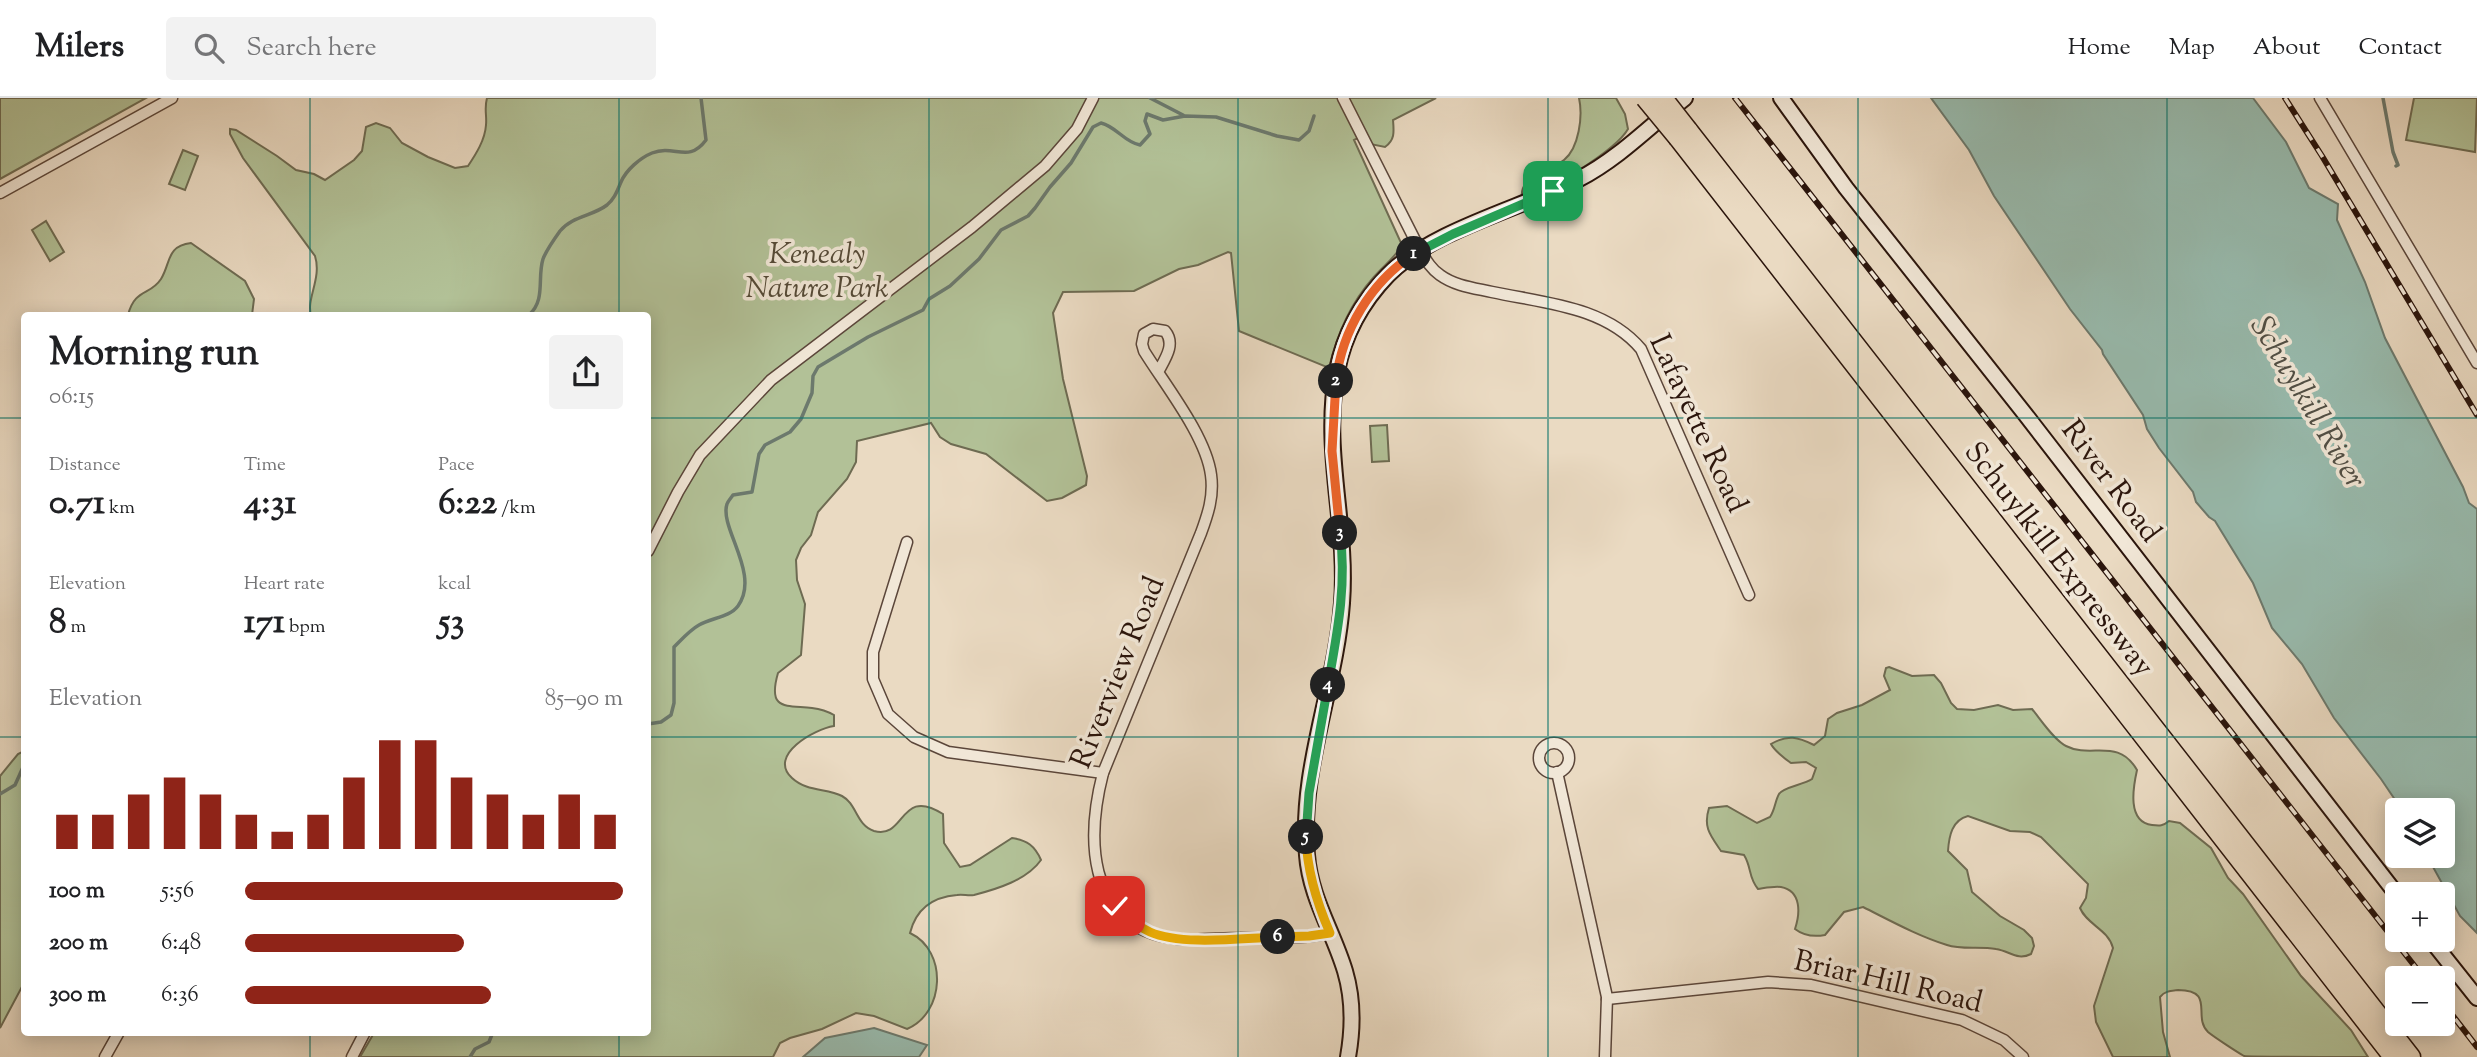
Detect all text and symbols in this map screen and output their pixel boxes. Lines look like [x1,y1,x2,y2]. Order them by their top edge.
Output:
search box [166,17,656,80]
text: Milers [35,24,124,72]
icon: search [190,29,228,67]
text: Search here [246,30,377,67]
text: Home [2068,31,2131,65]
text: Map [2169,31,2215,65]
text: About [2253,31,2320,65]
text: Contact [2358,31,2442,65]
pin [1523,161,1583,221]
icon: arrive [1534,172,1572,210]
park label: Kenealy Nature Park [745,234,889,311]
pin: 1 [1396,236,1432,272]
text: 1 [1410,240,1417,267]
water label: Schuylkill River [2237,308,2377,498]
text: Morning run [49,328,259,382]
street label: Lafayette Road [1637,328,1757,520]
button: share [549,335,623,409]
pin: 2 [1318,364,1354,398]
text: 2 [1331,367,1340,394]
text: 06:15 [49,381,94,414]
street label: River Road [2050,412,2170,552]
street label: Schuylkill Expressway [1952,433,2164,687]
text: Distance [49,452,121,479]
text: Time [244,452,286,479]
text: Pace [438,452,475,479]
text: 0.71 [49,479,105,530]
text: 4:31 [244,479,296,530]
text: 6:22 [438,479,497,530]
text: km [105,495,135,522]
text: /km [497,495,536,522]
pin: 3 [1322,516,1358,550]
text: 3 [1336,519,1343,546]
street label: Riverview Road [1061,570,1177,776]
text: Elevation [49,571,126,598]
text: Heart rate [244,571,325,598]
text: kcal [438,571,471,598]
text: 8 [49,598,67,649]
text: 171 [244,598,285,649]
text: 53 [438,598,464,649]
text: m [67,614,86,641]
text: bpm [285,614,326,641]
pin: 4 [1310,668,1346,702]
text: 4 [1323,671,1332,698]
text: Elevation [49,683,142,716]
text: 85–90 m [545,683,623,716]
map controls [2385,798,2455,1036]
button: layers [2385,798,2455,868]
pin: 5 [1288,820,1324,854]
text: 5 [1302,823,1309,850]
text: 100 m [49,875,105,908]
text: 5:56 [161,875,194,908]
pin [1085,876,1145,936]
button: + [2385,882,2455,952]
icon: check [1096,887,1134,925]
pin: 6 [1260,920,1296,954]
text: 6 [1273,923,1282,950]
text: 200 m [49,927,108,960]
text: 6:48 [161,927,201,960]
street label: Briar Hill Road [1789,940,1987,1026]
button: − [2385,966,2455,1036]
text: 300 m [49,979,106,1012]
text: 6:36 [161,979,199,1012]

